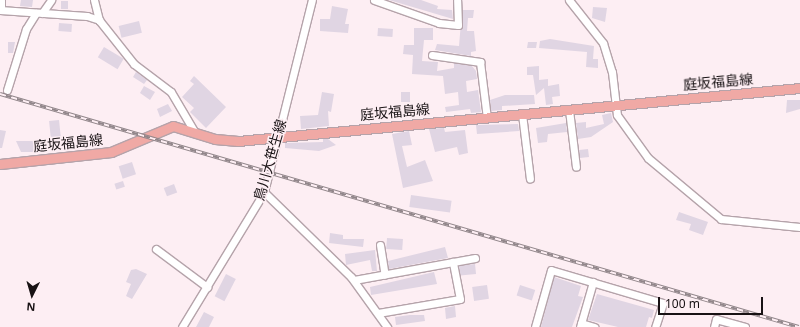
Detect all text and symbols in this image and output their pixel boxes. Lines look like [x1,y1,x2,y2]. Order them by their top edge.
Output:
street label: 庭坂福島線 [682,71,754,93]
street label: 庭坂福島線 [359,101,431,123]
street label: 鳥川大笹生線 [250,117,290,203]
street label: 庭坂福島線 [32,131,104,155]
north arrow [12,275,52,315]
scale bar [660,289,765,315]
text: 100 m [665,295,700,312]
text: N [26,300,36,315]

